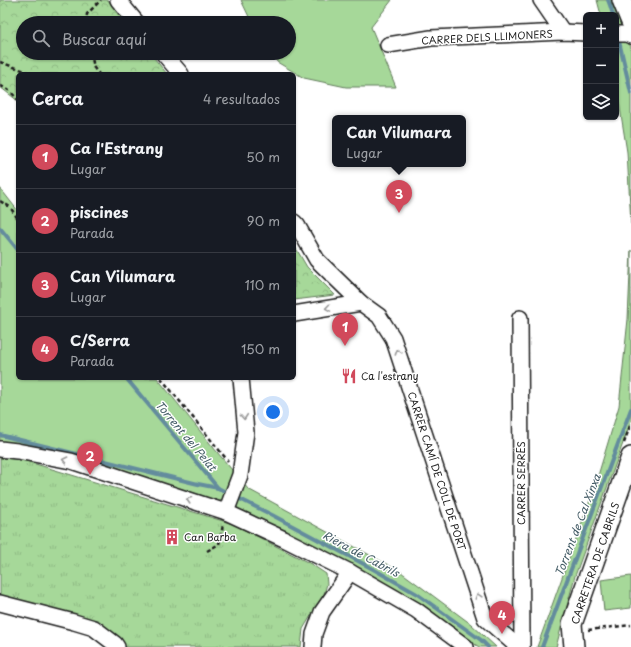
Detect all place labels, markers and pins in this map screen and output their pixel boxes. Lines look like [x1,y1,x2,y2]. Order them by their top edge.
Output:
pin: 3 [386,180,412,213]
pin: 1 [332,313,358,346]
restaurant icon: Ca l'estrany [340,367,358,385]
place label: Ca l'estrany [361,368,419,383]
pin: 2 [77,442,103,475]
building icon: Can Barba [163,528,181,546]
place label: Can Barba [184,529,237,544]
pin: 4 [489,601,515,634]

